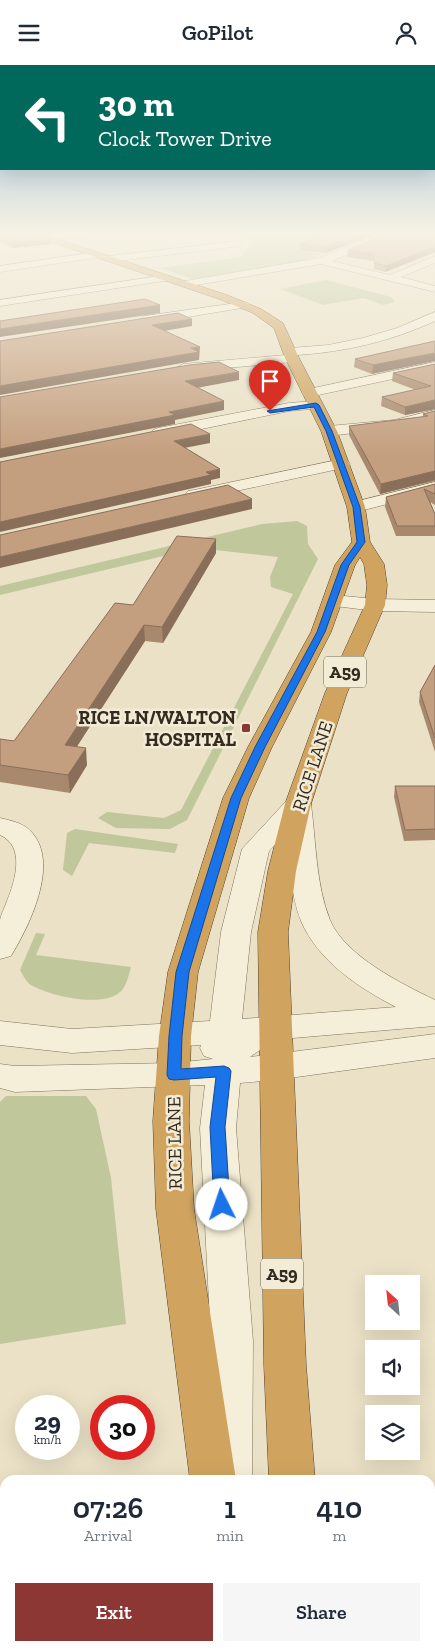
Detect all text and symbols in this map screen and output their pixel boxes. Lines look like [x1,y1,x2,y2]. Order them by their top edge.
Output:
icon: menu [15,19,43,47]
text: GoPilot [182,19,253,46]
icon: person [392,19,420,47]
text: 30 m [98,83,174,125]
icon: left [15,85,80,150]
text: Clock Tower Drive [98,125,271,152]
pin [249,360,291,411]
icon: arrive [256,367,284,395]
road number: A59 [324,657,366,687]
place label: RICE LN/WALTON HOSPITAL [78,706,236,751]
street label: RICE LANE [287,718,338,814]
marker: RICE LN/WALTON HOSPITAL [240,722,252,734]
street label: RICE LANE [162,1096,187,1190]
position arrow [195,1178,247,1230]
road number: A59 [261,1259,303,1289]
north arrow [365,1275,420,1330]
map controls [365,1275,420,1460]
button: sound [365,1340,420,1395]
speed limit sign: 30 [90,1395,155,1460]
button: layers [365,1405,420,1460]
text: 29 [34,1406,61,1436]
text: km/h [34,1433,61,1447]
text: 07:26 [73,1490,144,1526]
text: 1 [224,1490,236,1526]
text: 410 [316,1490,362,1526]
text: Arrival [84,1526,132,1545]
text: min [216,1526,244,1545]
text: m [332,1526,346,1545]
button: Exit [15,1583,213,1641]
button: Share [223,1583,420,1641]

